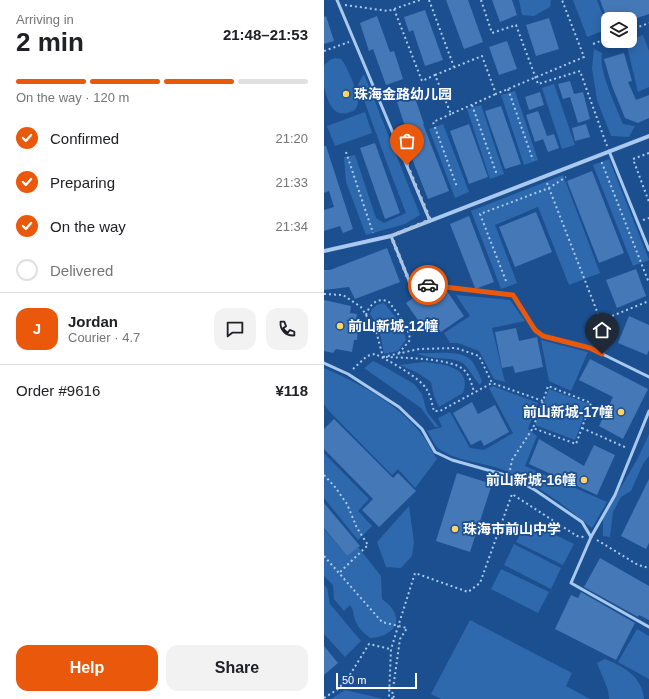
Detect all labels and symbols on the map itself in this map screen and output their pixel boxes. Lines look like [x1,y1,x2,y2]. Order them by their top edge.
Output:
place label: 珠海金路幼儿园 [354,86,452,102]
marker: 珠海金路幼儿园 [341,89,351,99]
pin [390,124,424,165]
courier [408,265,448,305]
pin [585,313,619,354]
place label: 前山新城-12幢 [348,318,438,334]
marker: 前山新城-12幢 [335,321,345,331]
place label: 前山新城-17幢 [523,404,613,420]
marker: 前山新城-17幢 [616,407,626,417]
place label: 前山新城-16幢 [486,472,576,488]
marker: 前山新城-16幢 [579,475,589,485]
place label: 珠海市前山中学 [463,521,561,537]
marker: 珠海市前山中学 [450,524,460,534]
scale bar [336,671,417,690]

